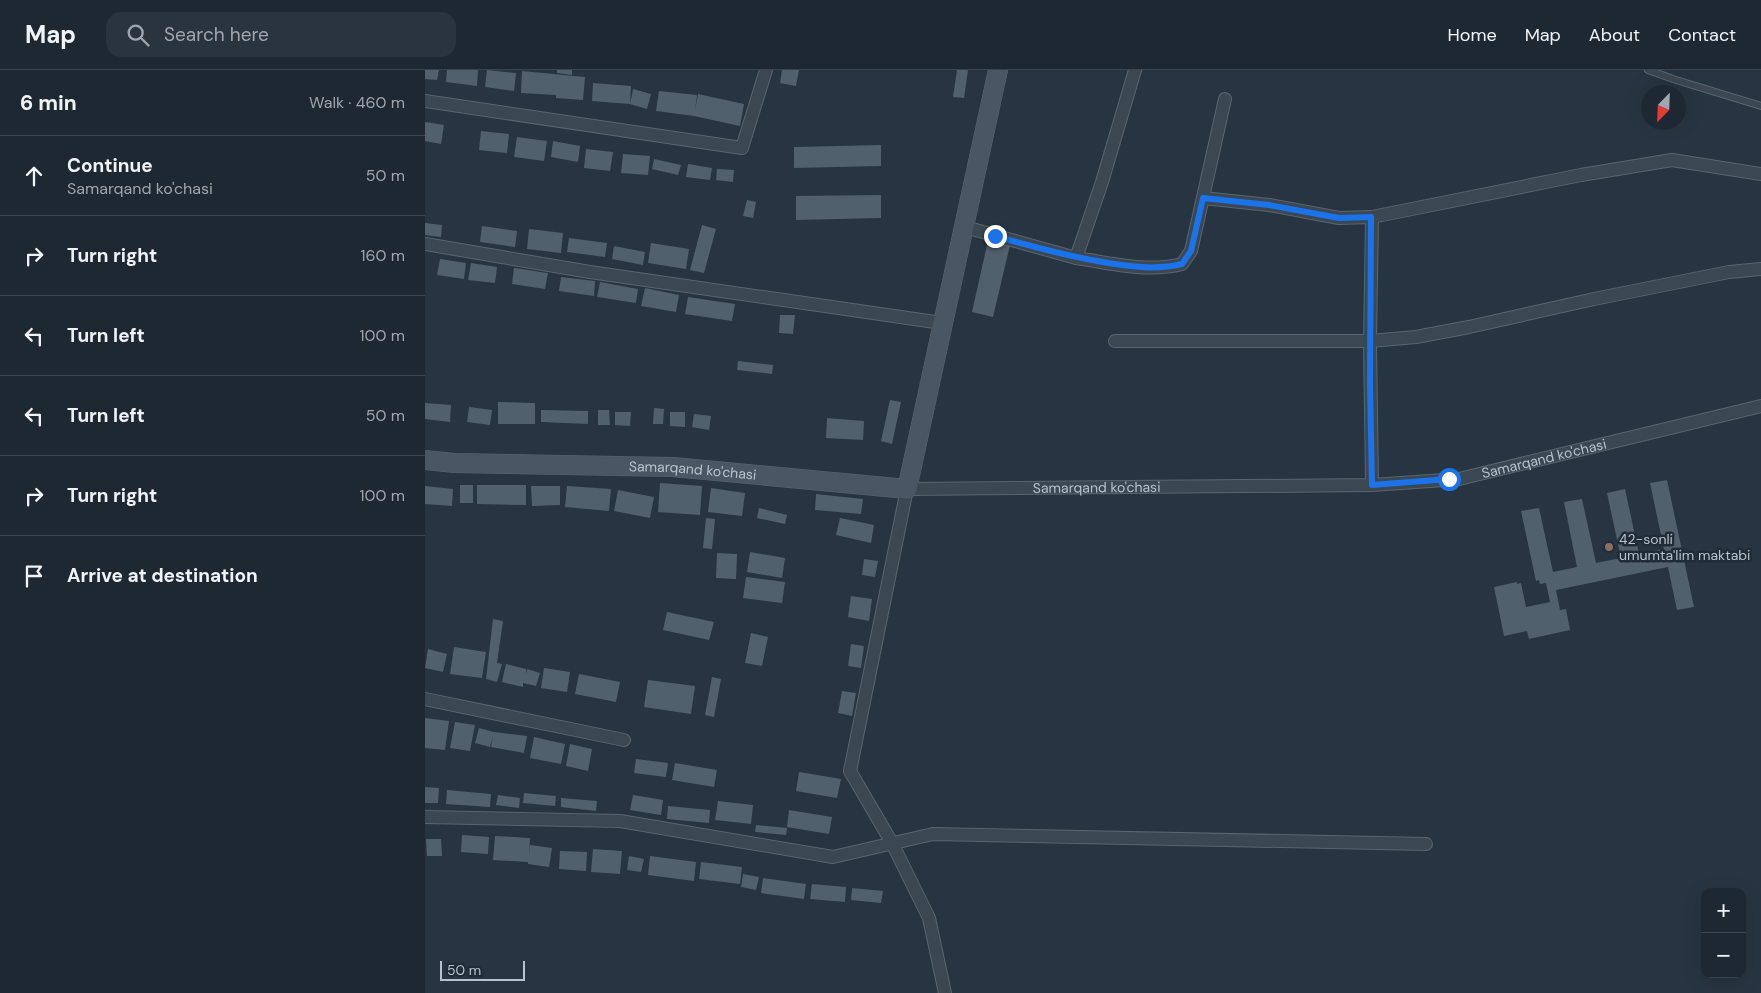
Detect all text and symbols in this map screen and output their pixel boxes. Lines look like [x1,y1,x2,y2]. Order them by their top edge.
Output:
search box [106,12,456,57]
text: Map [25,19,76,50]
icon: search [124,21,152,49]
text: Search here [164,22,269,47]
text: Home [1447,23,1497,47]
text: Map [1525,23,1561,47]
text: About [1589,23,1640,47]
text: Contact [1668,23,1736,47]
north arrow [1641,85,1686,130]
text: 6 min [20,89,77,117]
text: Walk · 460 m [309,92,405,113]
text: Continue [67,153,153,178]
icon: ahead [20,162,48,190]
text: 50 m [366,165,405,186]
text: Samarqand ko'chasi [67,178,213,199]
route end [984,225,1007,248]
icon: right [20,242,48,270]
text: Turn right [67,243,157,268]
text: 160 m [361,245,405,266]
icon: left [20,322,48,350]
text: Turn left [67,323,145,348]
text: 100 m [360,325,405,346]
icon: left [20,402,48,430]
text: Turn left [67,403,145,428]
text: 50 m [366,405,405,426]
street label: Samarqand ko'chasi [1480,435,1608,482]
street label: Samarqand ko'chasi [629,457,757,484]
route start [1438,468,1461,491]
street label: Samarqand ko'chasi [1033,478,1161,497]
icon: right [20,482,48,510]
text: Turn right [67,483,157,508]
text: 100 m [360,485,405,506]
place label: 42-sonli umumta'lim maktabi [1619,530,1750,564]
marker: 42-sonli umumta'lim maktabi [1603,541,1615,553]
icon: arrive [20,562,48,590]
text: Arrive at destination [67,563,258,588]
map controls [1701,888,1746,978]
button: + [1701,888,1746,933]
button: − [1701,933,1746,978]
scale bar [440,958,525,981]
text: 50 m [447,961,481,979]

